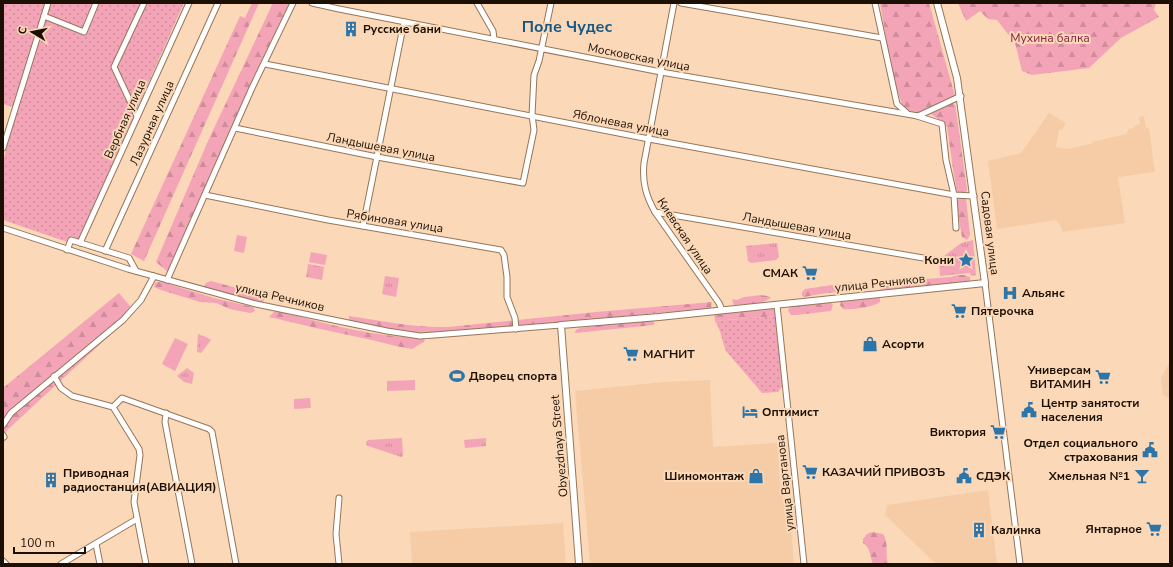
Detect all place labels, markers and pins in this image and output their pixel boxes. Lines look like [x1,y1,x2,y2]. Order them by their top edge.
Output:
building icon: Русские бани [342,20,360,38]
place label: Русские бани [363,21,441,37]
place icon: Кони [957,251,975,269]
place label: Кони [924,252,954,268]
supermarket icon: СМАК [801,264,819,282]
place label: СМАК [762,265,799,281]
hospital icon: Альянс [1001,284,1019,302]
place label: Альянс [1022,285,1065,301]
supermarket icon: Пятерочка [950,302,968,320]
place label: Пятерочка [971,303,1034,319]
shop icon: Асорти [861,335,879,353]
place label: Асорти [882,336,924,352]
supermarket icon: МАГНИТ [622,345,640,363]
place label: МАГНИТ [643,346,695,362]
place label: Универсам ВИТАМИН [1026,362,1091,392]
sports icon: Дворец спорта [448,367,466,385]
place label: Дворец спорта [469,368,557,384]
supermarket icon: Универсам ВИТАМИН [1094,368,1112,386]
place label: Центр занятости населения [1041,395,1139,425]
public building icon: Центр занятости населения [1020,401,1038,419]
hotel icon: Оптимист [741,403,759,421]
place label: Оптимист [762,404,819,420]
supermarket icon: Виктория [989,423,1007,441]
place label: Виктория [930,424,986,440]
place label: Отдел социального страхования [1023,435,1138,465]
public building icon: Отдел социального страхования [1141,441,1159,459]
supermarket icon: КАЗАЧИЙ ПРИВОЗЪ [801,463,819,481]
place label: КАЗАЧИЙ ПРИВОЗЪ [822,464,946,480]
place label: Приводная радиостанция(АВИАЦИЯ) [63,465,217,495]
shop icon: Шиномонтаж [747,467,765,485]
public building icon: СДЭК [955,467,973,485]
bar icon: Хмельная №1 [1133,467,1151,485]
place label: Шиномонтаж [665,468,744,484]
place label: СДЭК [976,468,1011,484]
place label: Хмельная №1 [1048,468,1130,484]
building icon: Приводная радиостанция(АВИАЦИЯ) [42,471,60,489]
supermarket icon: Янтарное [1145,520,1163,538]
building icon: Калинка [970,521,988,539]
place label: Янтарное [1086,521,1142,537]
place label: Калинка [991,522,1041,538]

